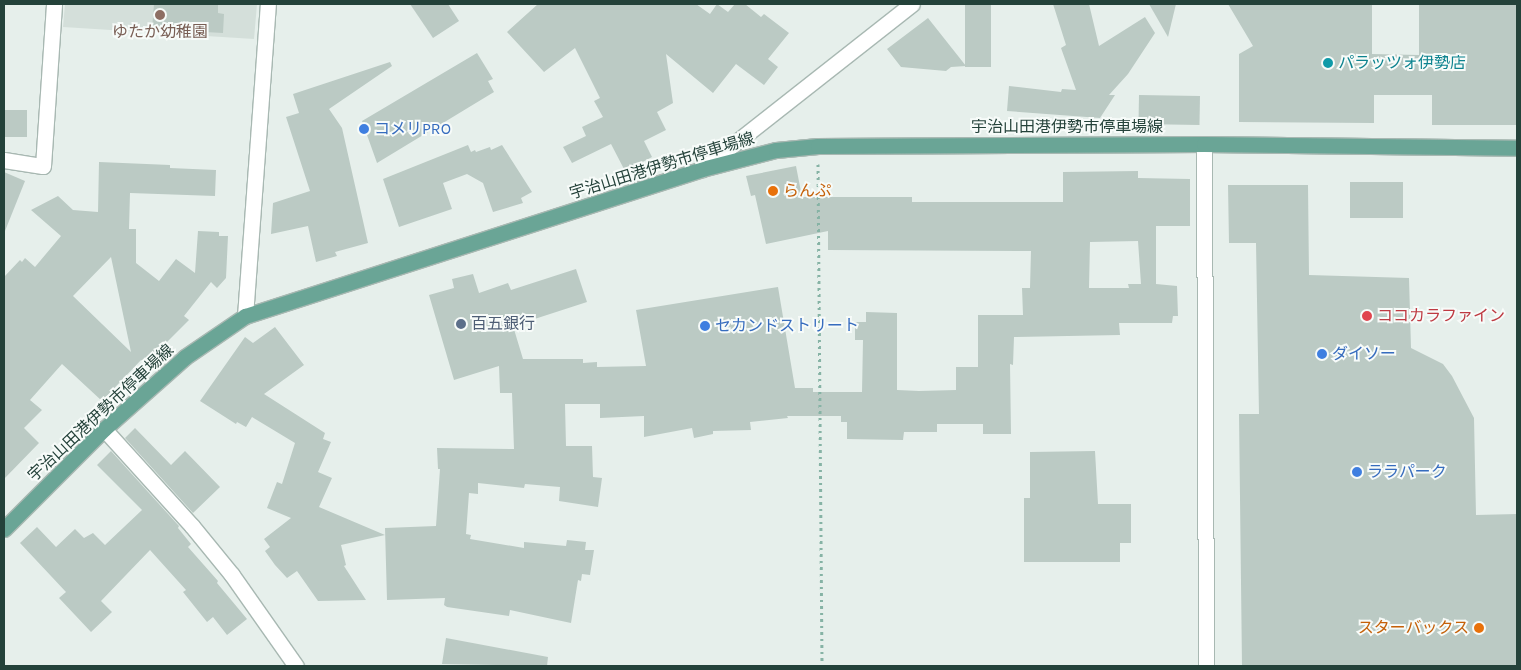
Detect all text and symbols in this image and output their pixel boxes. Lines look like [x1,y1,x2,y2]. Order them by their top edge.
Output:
marker: ゆたか幼稚園 [154,9,166,21]
place label: ゆたか幼稚園 [112,22,208,42]
place label: パラッツォ伊勢店 [1338,53,1466,73]
marker: パラッツォ伊勢店 [1322,57,1334,69]
street label: 宇治山田港伊勢市停車場線 [971,117,1163,137]
place label: コメリPRO [374,119,451,139]
marker: コメリPRO [358,123,370,135]
street label: 宇治山田港伊勢市停車場線 [567,129,757,203]
place label: らんぷ [783,181,831,201]
marker: らんぷ [767,185,779,197]
place label: ココカラファイン [1377,306,1505,326]
marker: ココカラファイン [1361,310,1373,322]
place label: 百五銀行 [471,314,535,334]
place label: セカンドストリート [715,316,859,336]
marker: 百五銀行 [455,318,467,330]
marker: セカンドストリート [699,320,711,332]
street label: 宇治山田港伊勢市停車場線 [24,341,178,485]
place label: ダイソー [1332,344,1396,364]
marker: ダイソー [1316,348,1328,360]
place label: ララパーク [1367,462,1447,482]
marker: ララパーク [1351,466,1363,478]
place label: スターバックス [1357,618,1469,638]
marker: スターバックス [1473,622,1485,634]

